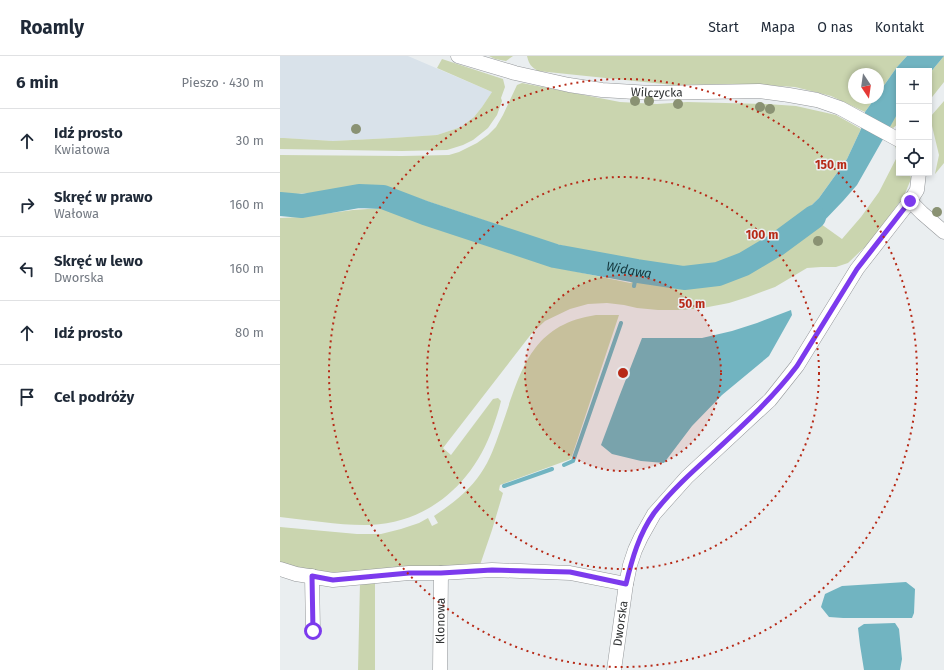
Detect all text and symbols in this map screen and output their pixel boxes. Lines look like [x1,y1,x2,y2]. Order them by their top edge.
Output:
text: Roamly [20,16,84,39]
text: Start [708,19,739,36]
text: Mapa [761,19,795,36]
text: O nas [817,19,853,36]
text: Kontakt [875,19,924,36]
north arrow [848,68,884,104]
map controls [896,68,932,176]
button: + [896,68,932,104]
text: 6 min [16,72,59,93]
text: Pieszo · 430 m [181,75,264,90]
street label: Wilczycka [630,85,683,100]
button: − [896,104,932,140]
text: Idź prosto [54,124,123,142]
icon: ahead [16,130,38,152]
text: 30 m [236,133,264,148]
button: locate [896,140,932,176]
text: Kwiatowa [54,142,110,157]
text: 150 m [815,158,847,172]
text: Skręć w prawo [54,188,153,206]
route end [901,192,919,210]
icon: right [16,194,38,216]
text: 160 m [230,197,264,212]
text: Wałowa [54,206,99,221]
text: 100 m [746,228,778,242]
text: Skręć w lewo [54,252,143,270]
icon: left [16,258,38,280]
water label: Widawa [605,258,653,281]
text: 160 m [230,261,264,276]
text: Dworska [54,270,104,285]
text: 50 m [679,297,705,311]
icon: ahead [16,322,38,344]
text: Idź prosto [54,324,123,342]
text: 80 m [235,325,264,340]
centre of rings [616,366,630,380]
icon: arrive [16,386,38,408]
text: Cel podróży [54,388,134,406]
street label: Klonowa [433,598,448,644]
street label: Dworska [610,600,631,647]
route start [304,622,322,640]

